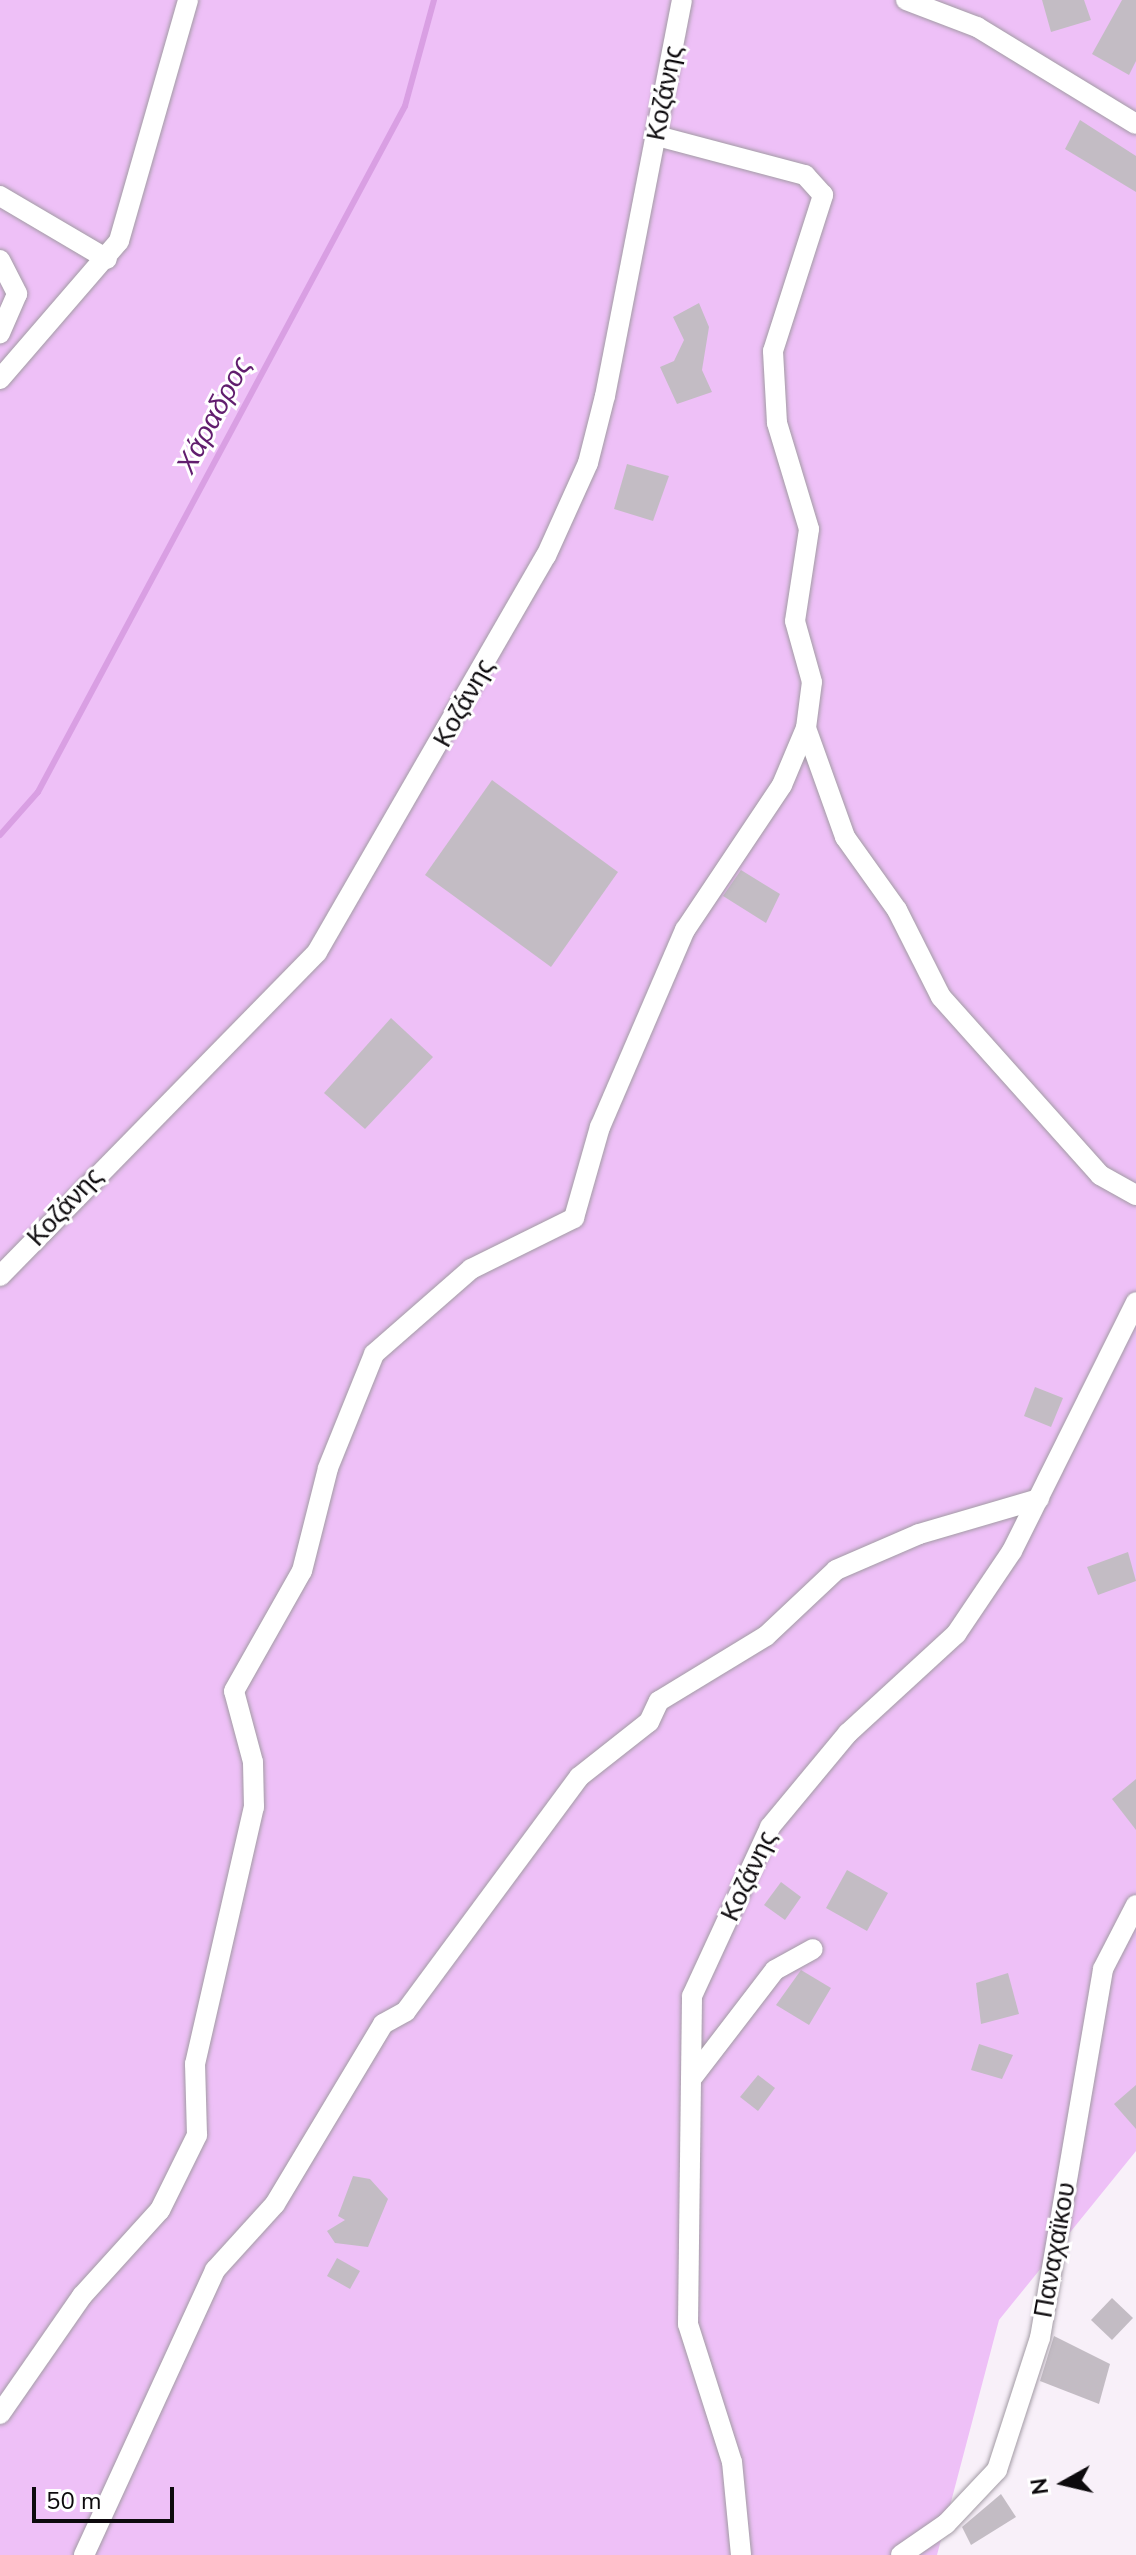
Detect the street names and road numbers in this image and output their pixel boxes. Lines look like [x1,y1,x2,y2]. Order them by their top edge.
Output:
street label: Κοζάνης [641,43,689,143]
street label: Κοζάνης [427,653,501,753]
street label: Κοζάνης [21,1161,109,1253]
street label: Κοζάνης [715,1826,783,1926]
street label: Παναχαϊκου [1028,2180,1082,2320]

